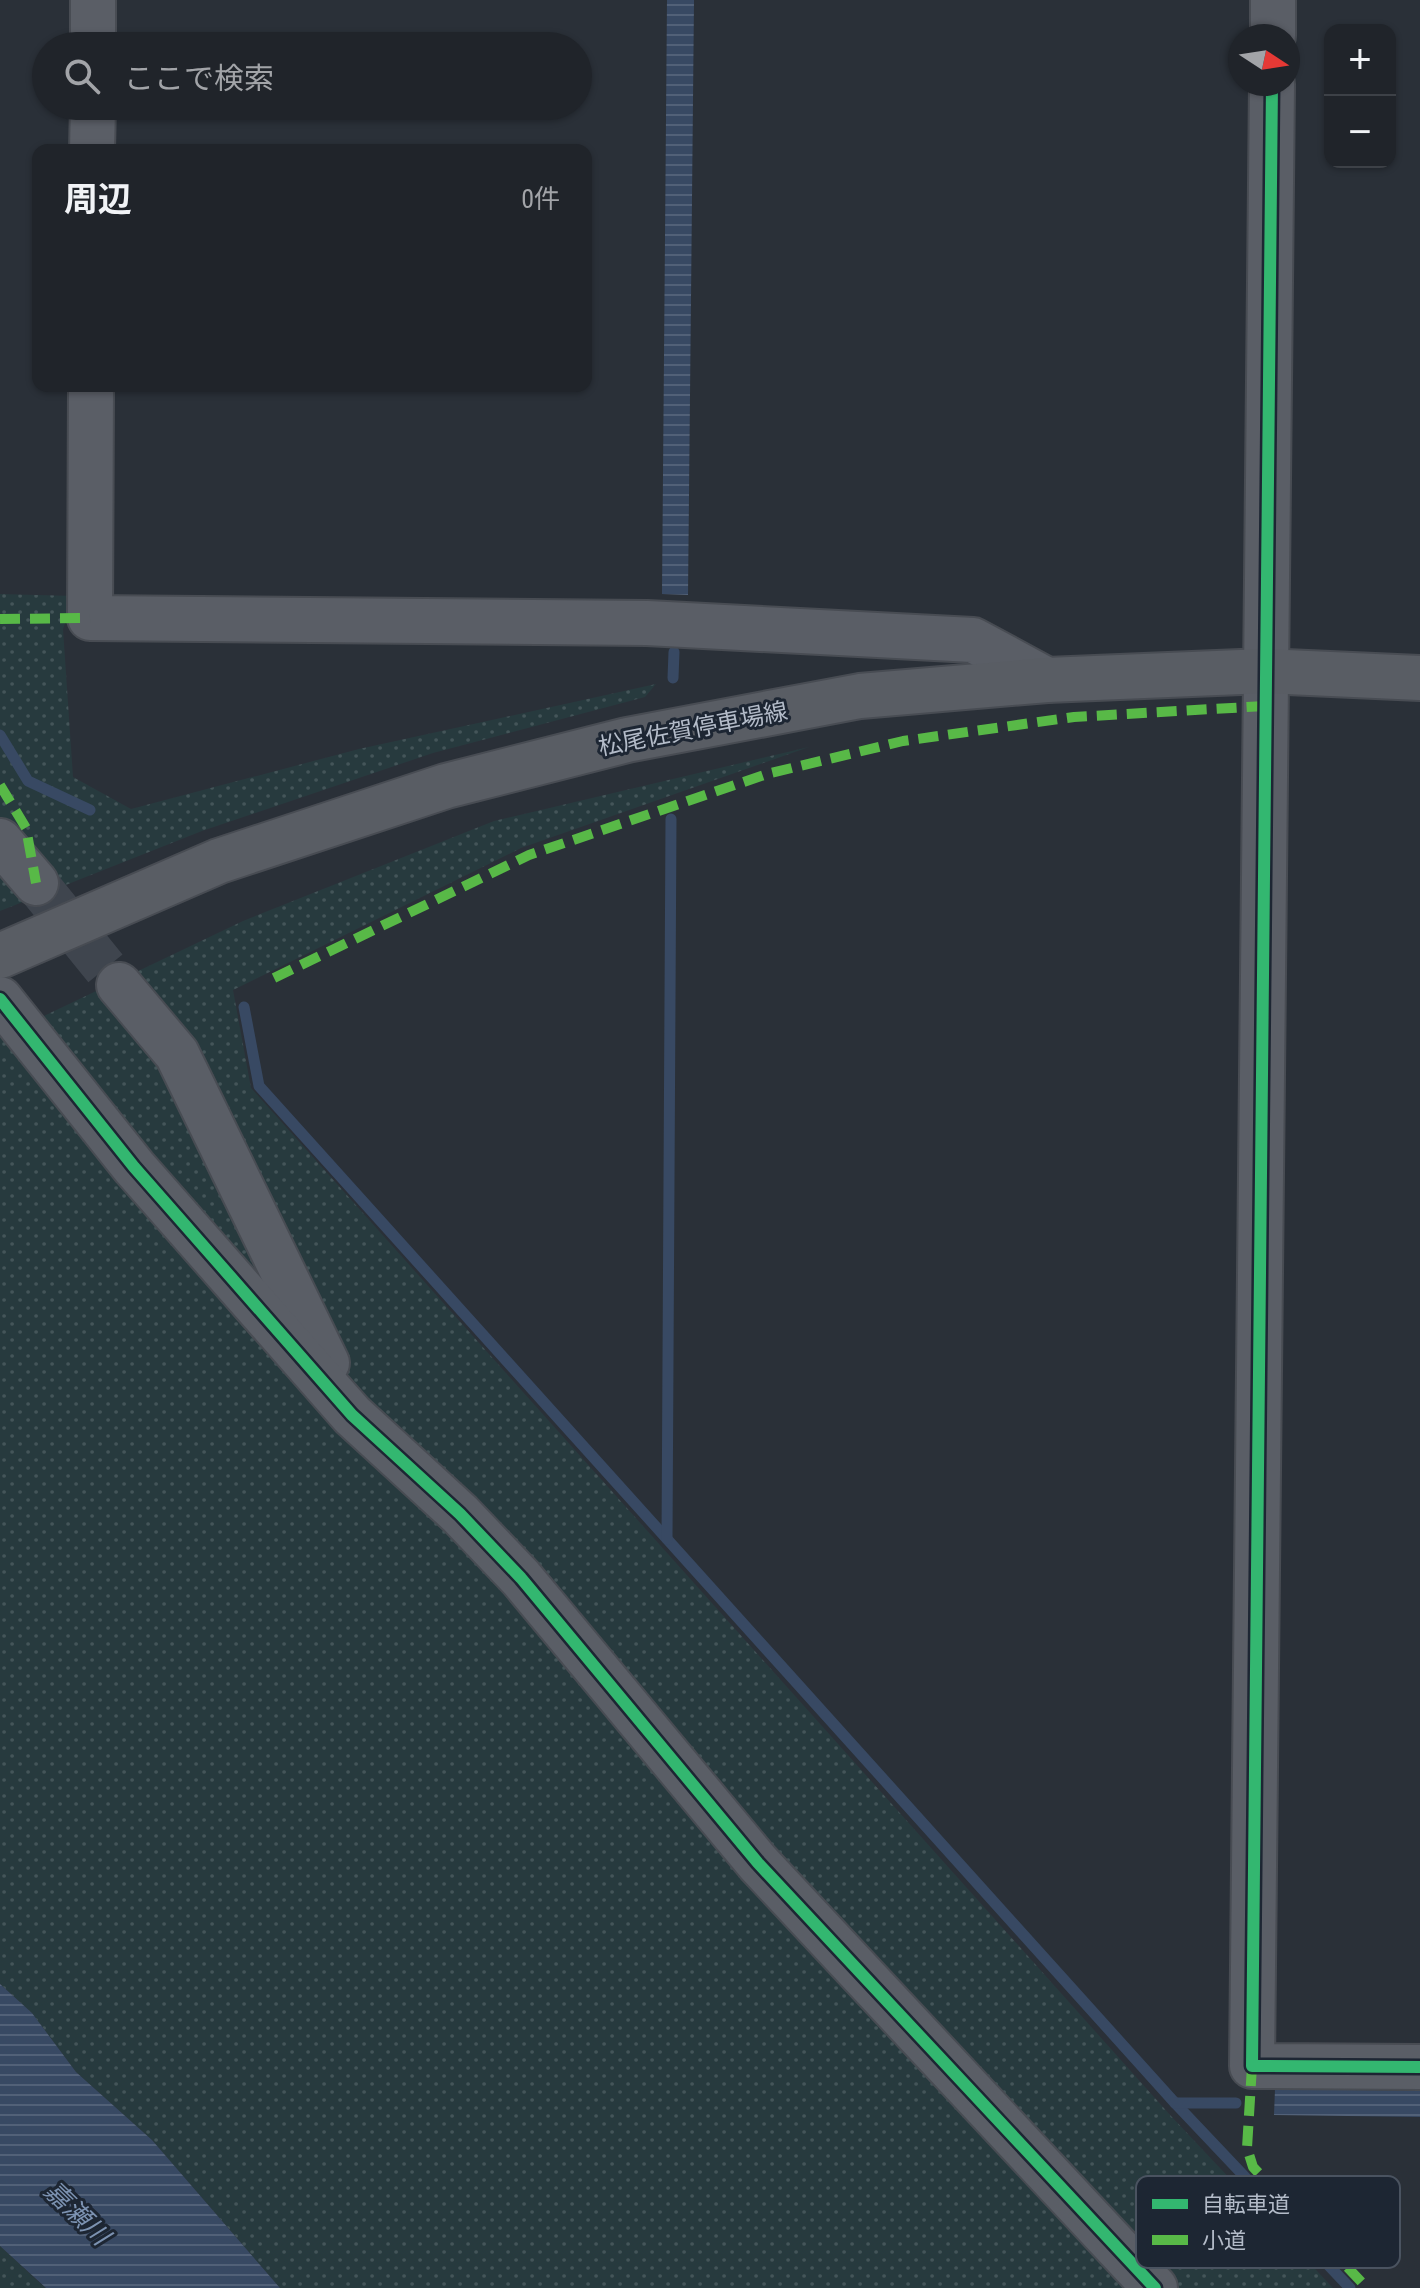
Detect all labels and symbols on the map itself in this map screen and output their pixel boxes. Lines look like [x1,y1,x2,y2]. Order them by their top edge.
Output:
north arrow [1228,24,1300,96]
street label: 松尾佐賀停車場線 [596,697,790,761]
water label: 嘉瀬川 [39,2175,118,2253]
legend [1136,2176,1400,2268]
text: 自転車道 [1202,2192,1290,2217]
text: 小道 [1202,2228,1246,2253]

